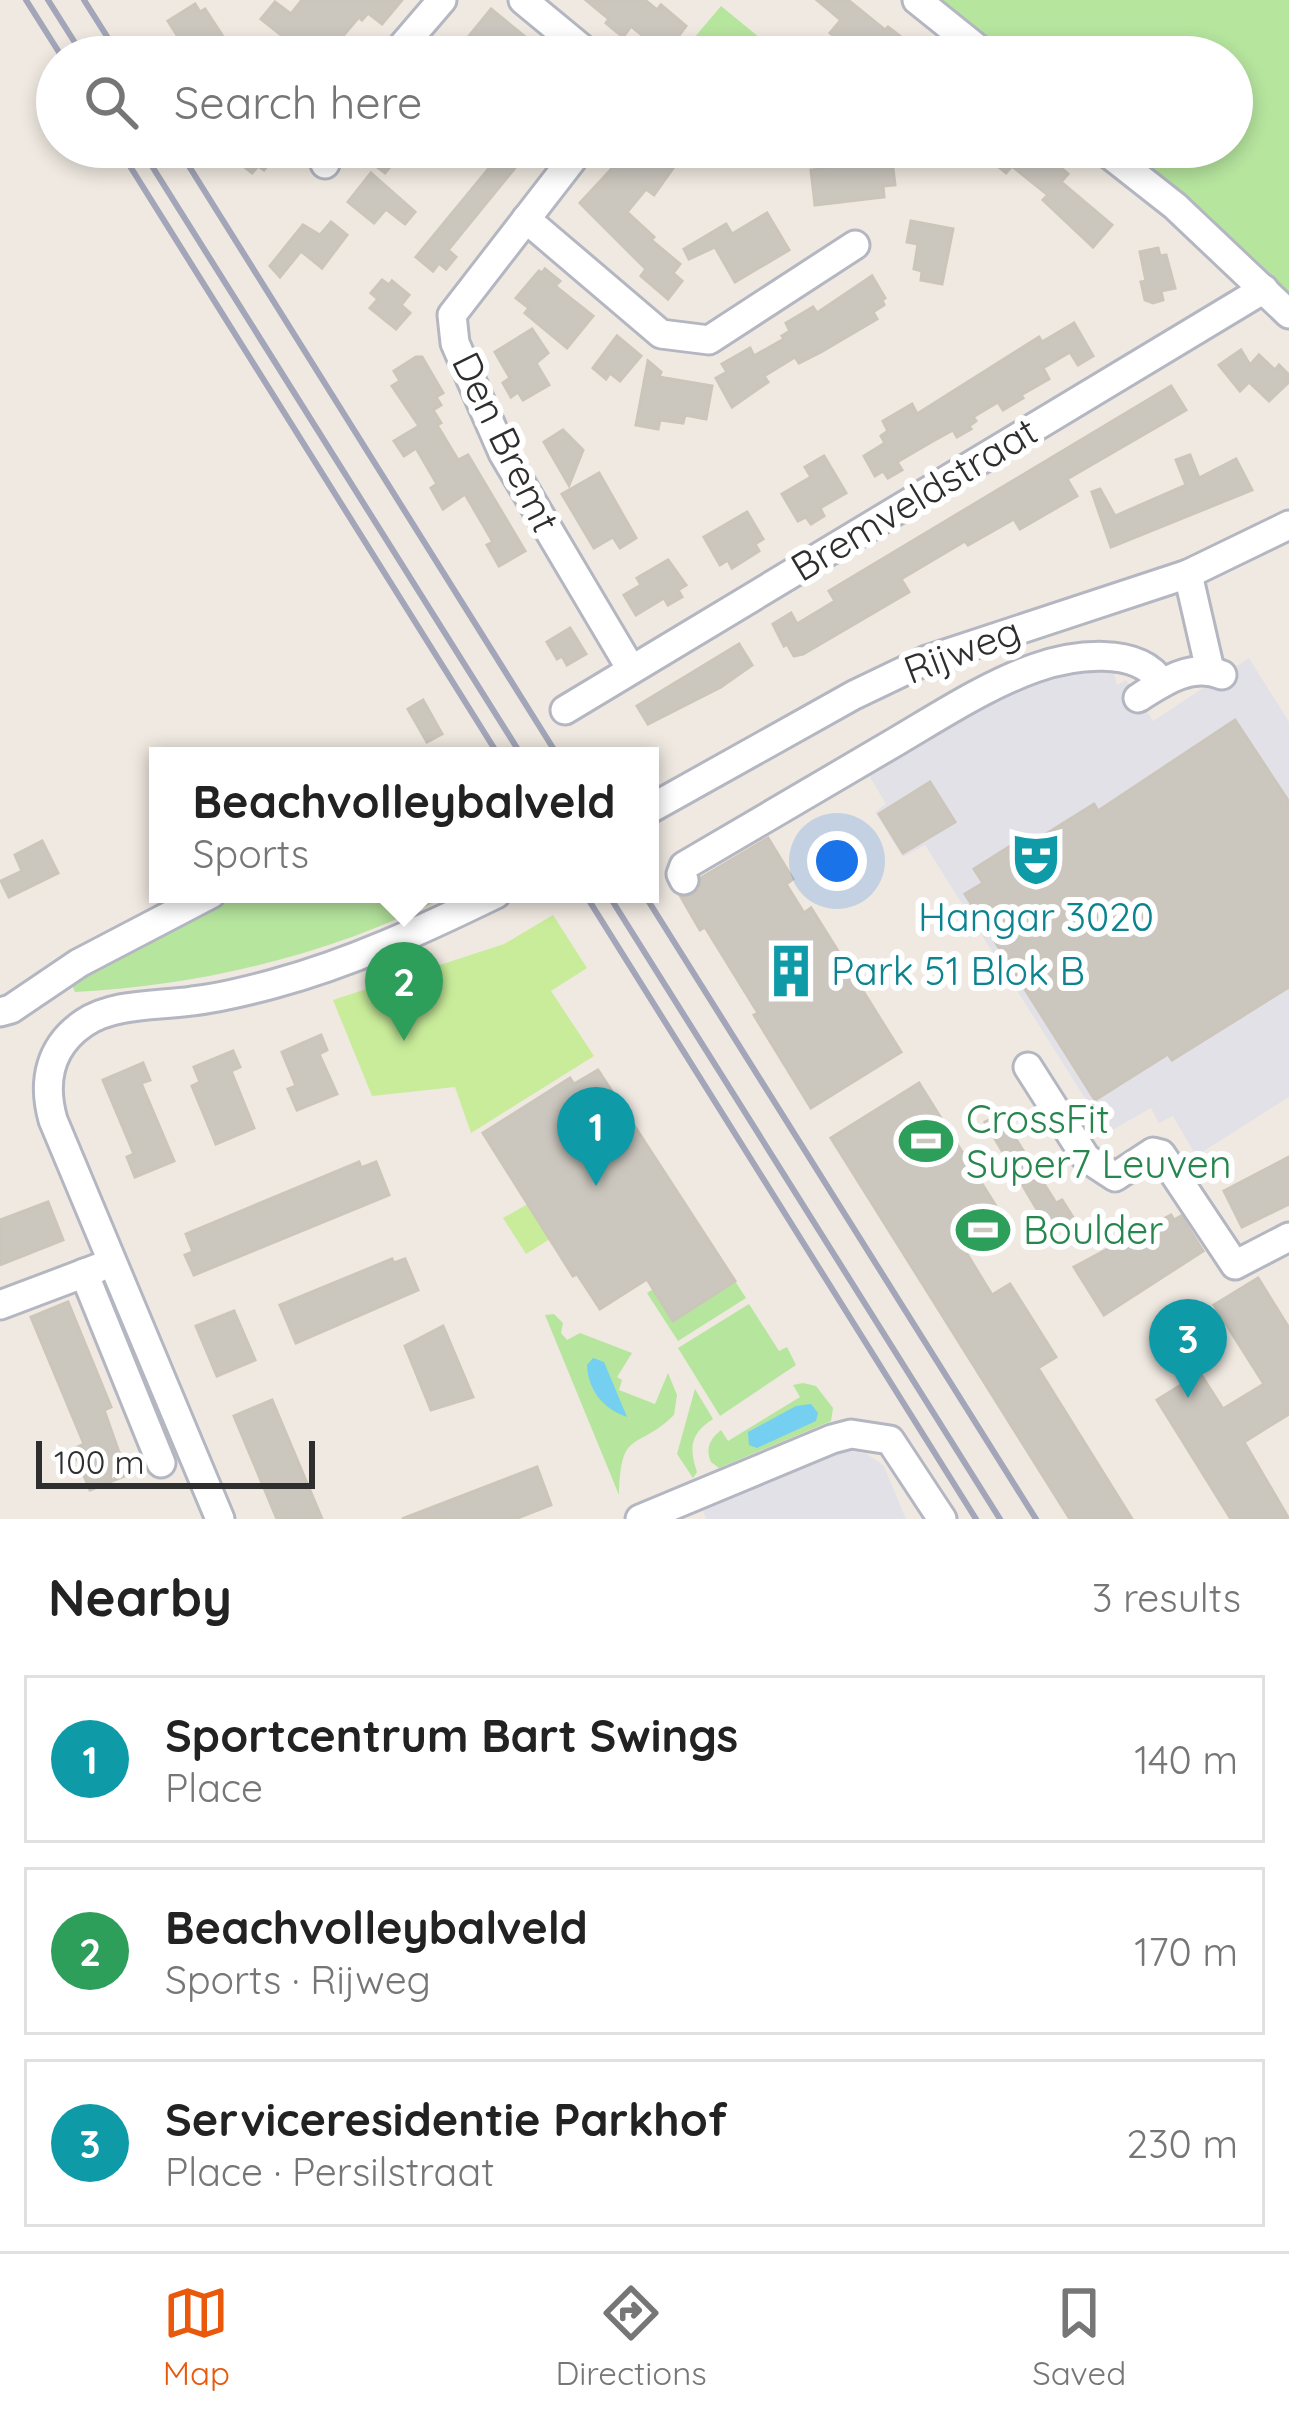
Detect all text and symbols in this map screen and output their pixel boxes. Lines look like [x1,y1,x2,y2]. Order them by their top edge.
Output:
search box [36,36,1253,168]
icon: search [78,69,144,135]
text: Search here [174,74,422,130]
street label: Den Bremt [442,344,571,540]
street label: Bremveldstraat [782,406,1046,591]
street label: Rijweg [897,605,1027,694]
popup [149,747,659,903]
text: Beachvolleybalveld [193,773,615,829]
text: Sports [193,829,309,878]
theatre icon: Hangar 3020 [1007,830,1065,888]
your location [807,831,867,891]
place label: Hangar 3020 [918,892,1154,941]
pin: 2 [365,942,443,1041]
building icon: Park 51 Blok B [762,942,820,1000]
place label: Park 51 Blok B [831,946,1085,995]
pin: 1 [557,1087,635,1186]
place label: CrossFit Super7 Leuven [966,1094,1231,1188]
sports icon: CrossFit Super7 Leuven [897,1112,955,1170]
sports icon: Boulder [954,1201,1012,1259]
place label: Boulder [1023,1205,1163,1254]
pin: 3 [1149,1299,1227,1398]
scale bar [36,1435,315,1488]
text: 100 m [54,1441,145,1482]
text: Nearby [48,1565,232,1629]
text: 3 results [1092,1573,1241,1622]
text: Sportcentrum Bart Swings [165,1707,738,1763]
text: 1 [82,1735,98,1784]
text: 140 m [1134,1735,1238,1784]
text: Place [165,1763,263,1812]
text: Beachvolleybalveld [165,1899,588,1955]
text: 2 [79,1927,101,1976]
text: 170 m [1134,1927,1238,1976]
text: Sports · Rijweg [165,1955,431,2004]
text: Serviceresidentie Parkhof [165,2091,727,2147]
text: 3 [80,2119,100,2168]
text: 230 m [1127,2119,1238,2168]
text: Place · Persilstraat [165,2147,494,2196]
tab: Map [163,2280,230,2393]
tab: Directions [555,2280,707,2393]
tab: Saved [1032,2280,1126,2393]

